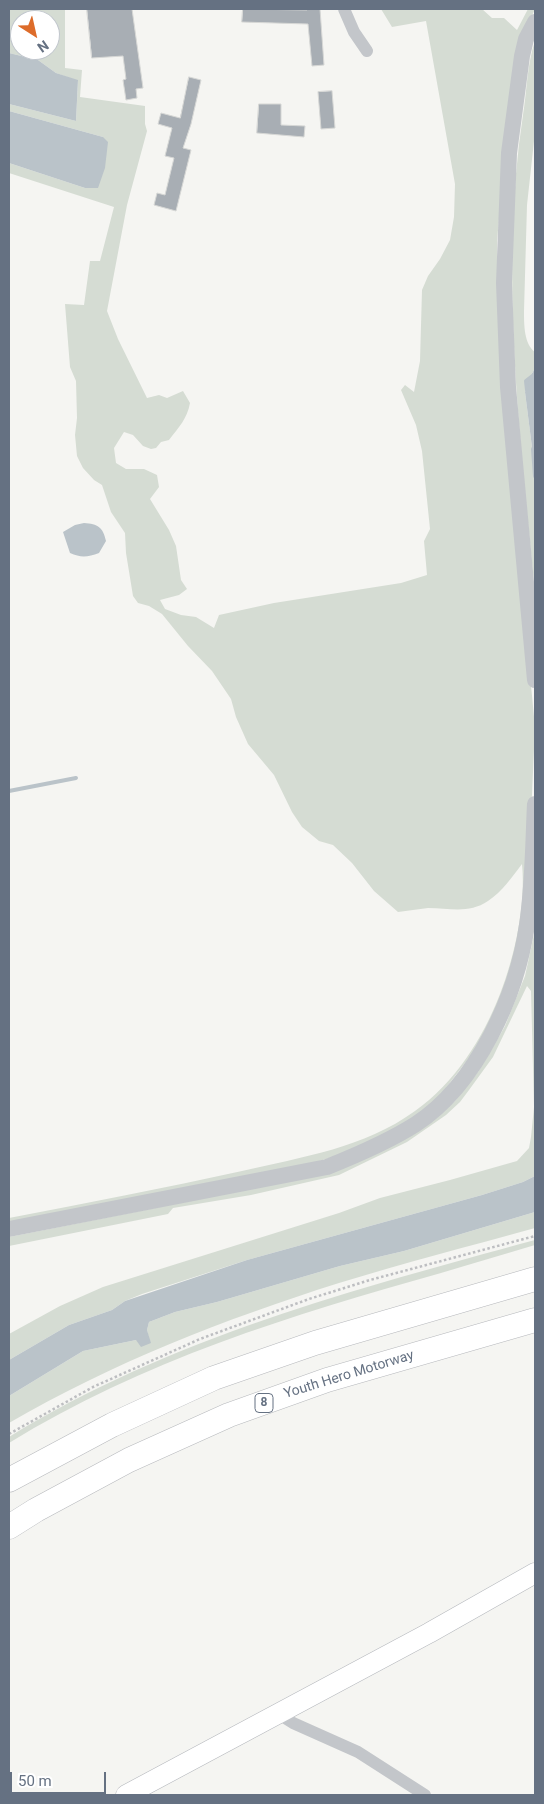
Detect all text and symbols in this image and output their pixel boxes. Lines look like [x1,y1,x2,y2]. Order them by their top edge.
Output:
north arrow [10,10,60,60]
text: N [34,37,52,56]
street label: Youth Hero Motorway [282,1347,416,1403]
road number: 8 [255,1394,273,1412]
scale bar [12,1762,109,1794]
text: 50 m [18,1772,52,1790]

